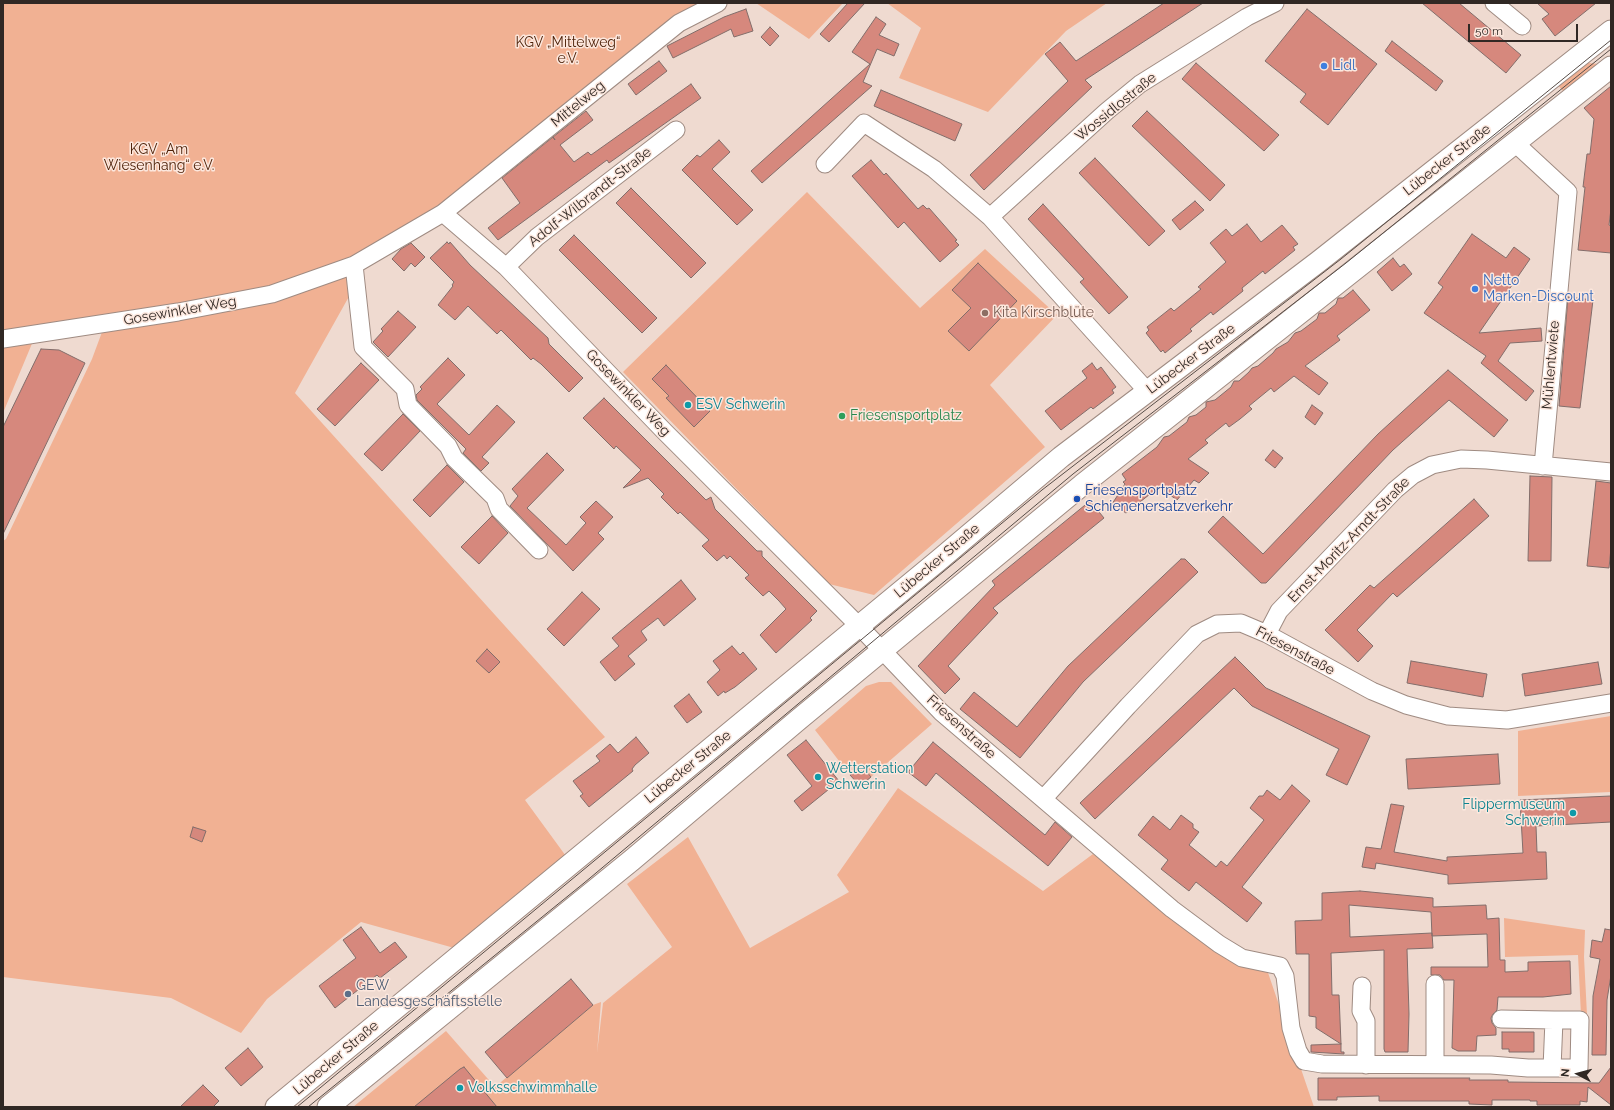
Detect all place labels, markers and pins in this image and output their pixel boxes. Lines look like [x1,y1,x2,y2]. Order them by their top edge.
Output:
place label: Lidl [1332,58,1356,74]
marker: Lidl [1319,61,1329,71]
place label: Netto Marken-Discount [1483,273,1594,306]
marker: Netto Marken-Discount [1470,284,1480,294]
place label: Kita Kirschblüte [993,305,1094,321]
marker: Kita Kirschblüte [980,308,990,318]
place label: ESV Schwerin [696,397,785,413]
marker: ESV Schwerin [683,400,693,410]
place label: Friesensportplatz [850,408,962,424]
marker: Friesensportplatz [837,411,847,421]
place label: Friesensportplatz Schienenersatzverkehr [1085,483,1233,516]
marker: Friesensportplatz Schienenersatzverkehr [1072,494,1082,504]
place label: Wetterstation Schwerin [826,761,914,794]
marker: Wetterstation Schwerin [813,772,823,782]
place label: Flippermuseum Schwerin [1462,797,1565,830]
marker: Flippermuseum Schwerin [1568,808,1578,818]
place label: GEW Landesgeschäftsstelle [356,978,502,1010]
marker: GEW Landesgeschäftsstelle [343,989,353,999]
place label: Volksschwimmhalle [468,1080,597,1096]
marker: Volksschwimmhalle [455,1083,465,1093]

